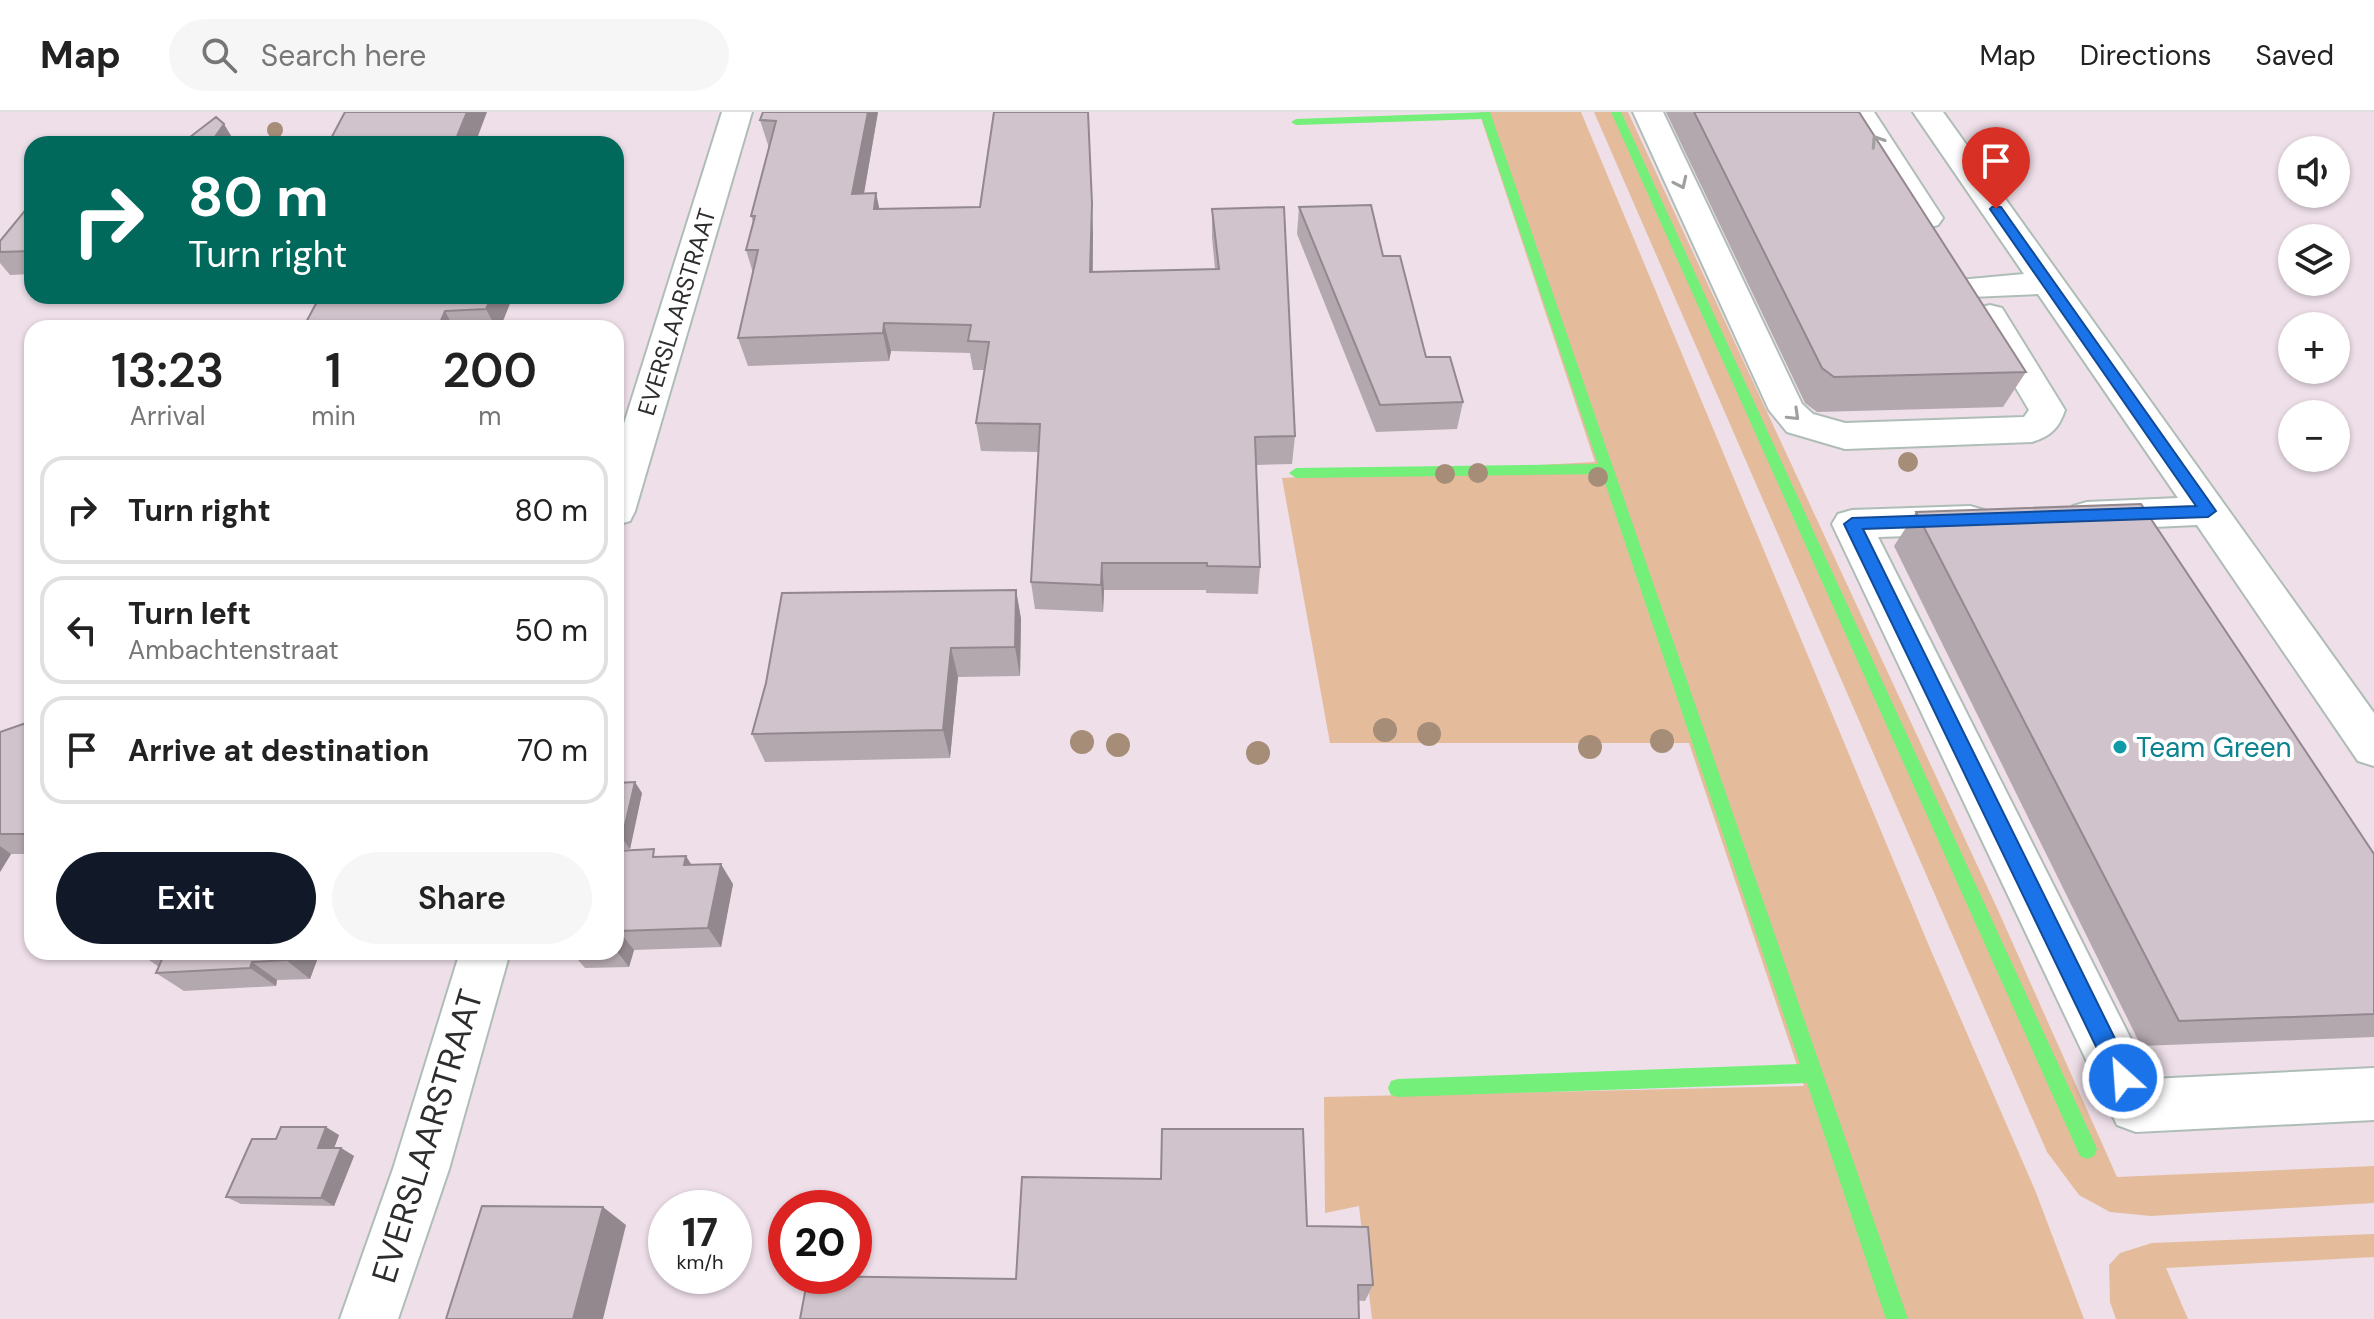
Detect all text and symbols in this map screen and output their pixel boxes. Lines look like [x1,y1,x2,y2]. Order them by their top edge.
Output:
search box [169,19,729,91]
text: Map [40,30,121,80]
icon: search [197,33,241,77]
text: Search here [261,36,426,75]
text: Map [1979,37,2036,74]
text: Directions [2080,37,2212,74]
text: Saved [2256,37,2334,74]
pin [1962,127,2030,209]
one-way arrow [1872,135,1887,149]
map controls [2278,136,2350,472]
button: sound [2278,136,2350,208]
icon: arrive [1974,139,2018,183]
text: 80 m [188,160,329,233]
icon: right [56,168,160,272]
one-way arrow [1671,174,1687,189]
street label: EVERSLAARSTRAAT [630,205,723,419]
button: layers [2278,224,2350,296]
text: Turn right [188,231,347,278]
button: + [2278,312,2350,384]
text: 13:23 [111,339,224,402]
text: 1 [325,339,342,402]
text: 200 [443,339,537,402]
text: Arrival [130,399,206,433]
text: min [311,399,356,433]
text: m [478,399,501,433]
button: − [2278,400,2350,472]
one-way arrow [1785,406,1800,421]
icon: right [60,488,104,532]
text: Turn right [128,491,271,530]
text: 80 m [515,491,588,530]
text: Turn left [128,594,251,633]
icon: left [60,608,104,652]
text: 50 m [514,611,588,650]
text: Ambachtenstraat [128,633,339,667]
icon: arrive [60,728,104,772]
place label: Team Green [2136,729,2292,766]
text: Arrive at destination [128,731,429,770]
text: 70 m [517,731,588,770]
marker: Team Green [2111,738,2129,756]
button: Exit [56,852,316,944]
button: Share [332,852,592,944]
street label: EVERSLAARSTRAAT [361,984,493,1288]
position arrow [2081,1036,2165,1120]
speed limit sign: 20 [768,1190,872,1294]
text: 17 [682,1206,718,1258]
text: km/h [676,1249,724,1275]

